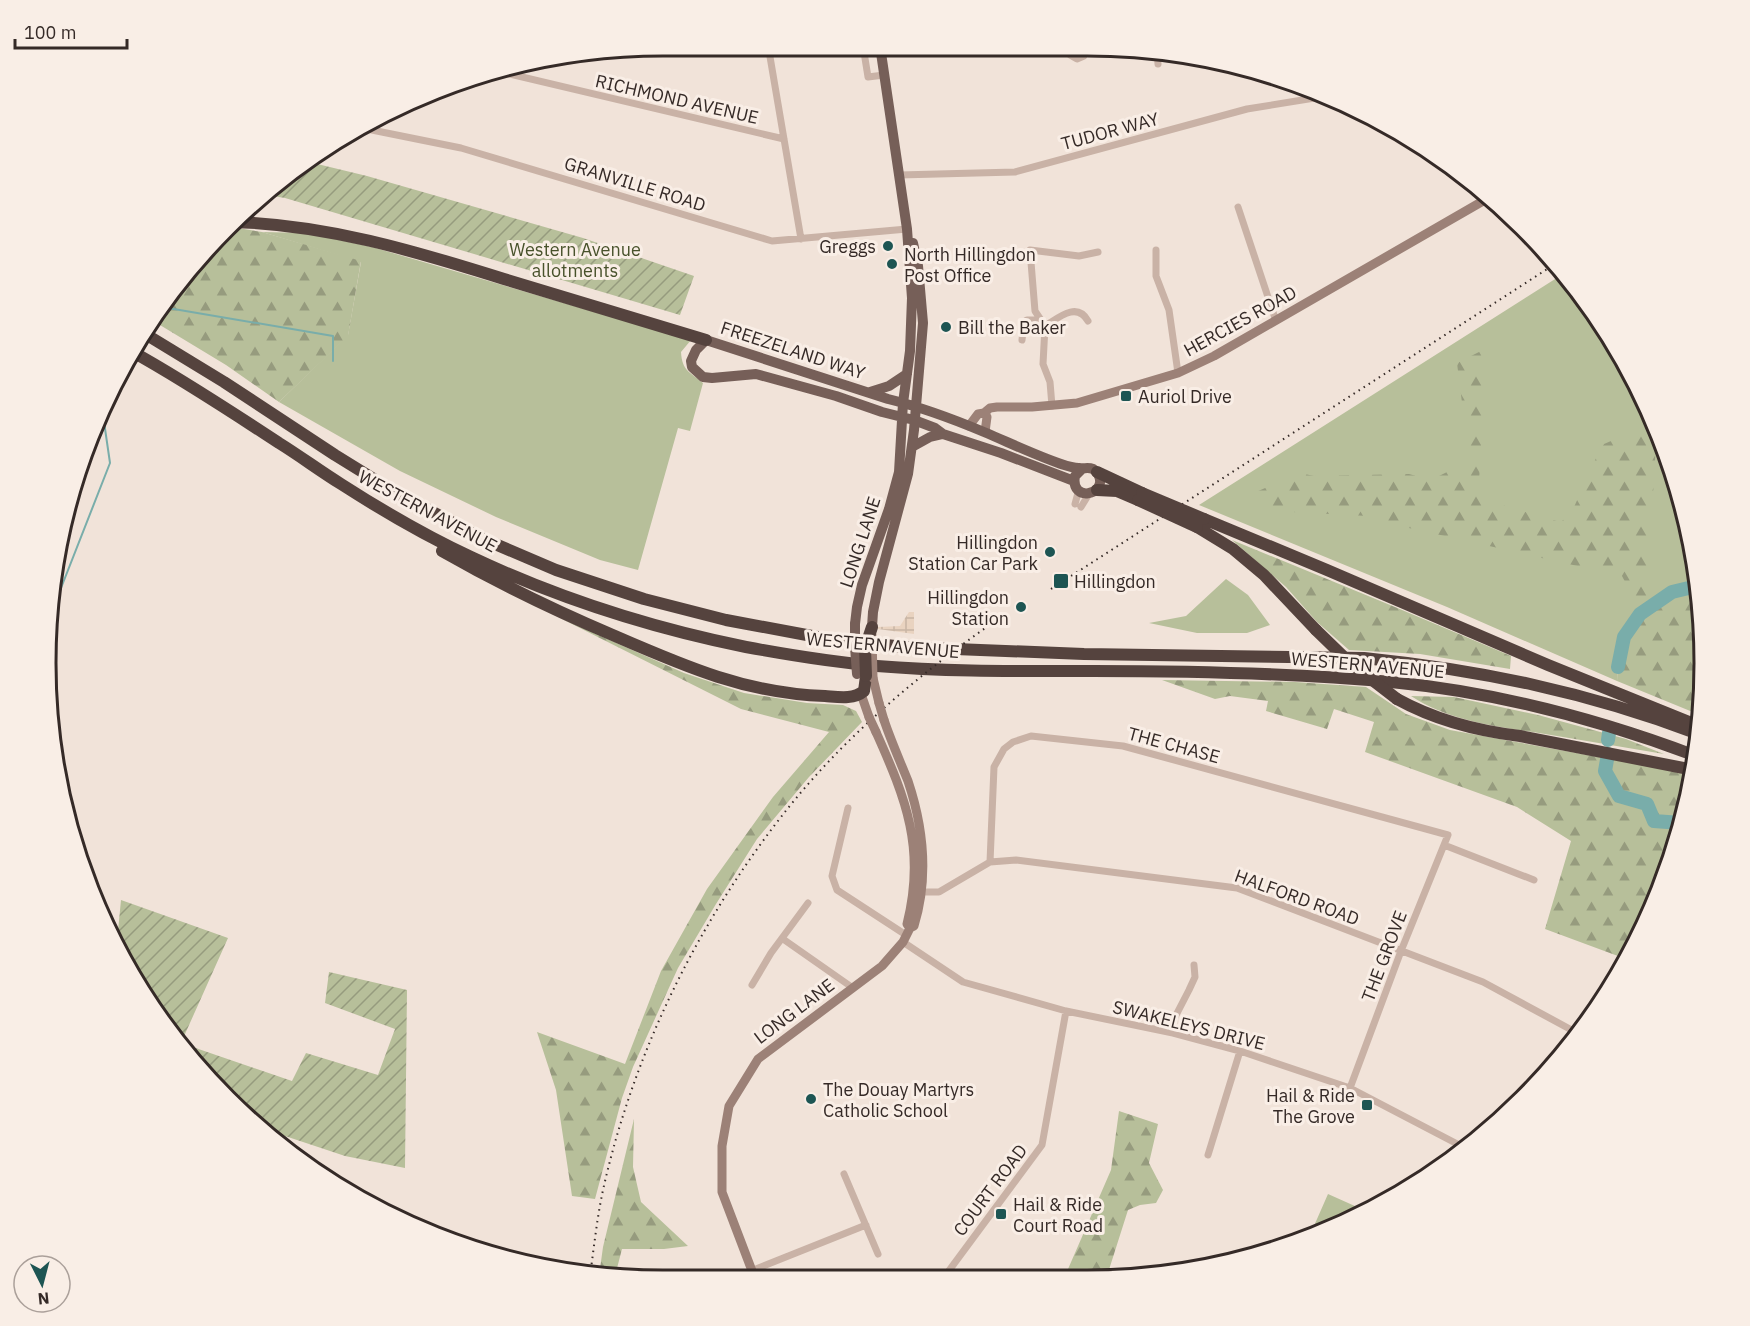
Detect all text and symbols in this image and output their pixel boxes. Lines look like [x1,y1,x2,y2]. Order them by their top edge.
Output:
scale bar [15,12,128,50]
text: 100 m [24,21,76,44]
street label: RICHMOND AVENUE [593,69,761,129]
street label: TUDOR WAY [1059,107,1162,155]
street label: GRANVILLE ROAD [562,152,708,216]
place label: Greggs [819,235,876,258]
park label: Western Avenue allotments [509,238,641,282]
marker: Greggs [881,239,895,253]
place label: North Hillingdon Post Office [904,243,1036,287]
marker: North Hillingdon Post Office [885,257,899,271]
street label: HERCIES ROAD [1180,281,1300,361]
street label: FREEZELAND WAY [718,316,868,384]
place label: Bill the Baker [958,316,1066,339]
marker: Bill the Baker [939,320,953,334]
place label: Auriol Drive [1138,385,1232,408]
marker: Auriol Drive [1119,389,1133,403]
street label: WESTERN AVENUE [355,465,501,557]
street label: LONG LANE [834,493,886,591]
place label: Hillingdon Station Car Park [908,531,1039,575]
marker: Hillingdon Station Car Park [1043,545,1057,559]
place label: Hillingdon [1074,570,1156,593]
marker: Hillingdon [1052,572,1070,590]
place label: Hillingdon Station [927,586,1009,630]
marker: Hillingdon Station [1014,600,1028,614]
street label: WESTERN AVENUE [805,627,961,663]
street label: WESTERN AVENUE [1290,647,1446,683]
street label: THE CHASE [1126,722,1222,768]
street label: HALFORD ROAD [1231,864,1363,930]
street label: THE GROVE [1356,907,1412,1005]
street label: LONG LANE [749,973,839,1049]
street label: SWAKELEYS DRIVE [1110,995,1268,1055]
place label: The Douay Martyrs Catholic School [823,1078,974,1122]
place label: Hail & Ride The Grove [1266,1084,1355,1128]
marker: The Douay Martyrs Catholic School [804,1092,818,1106]
marker: Hail & Ride The Grove [1360,1098,1374,1112]
street label: COURT ROAD [948,1140,1032,1240]
place label: Hail & Ride Court Road [1013,1193,1103,1237]
marker: Hail & Ride Court Road [994,1207,1008,1221]
north arrow [12,1254,72,1314]
text: N [37,1288,50,1309]

